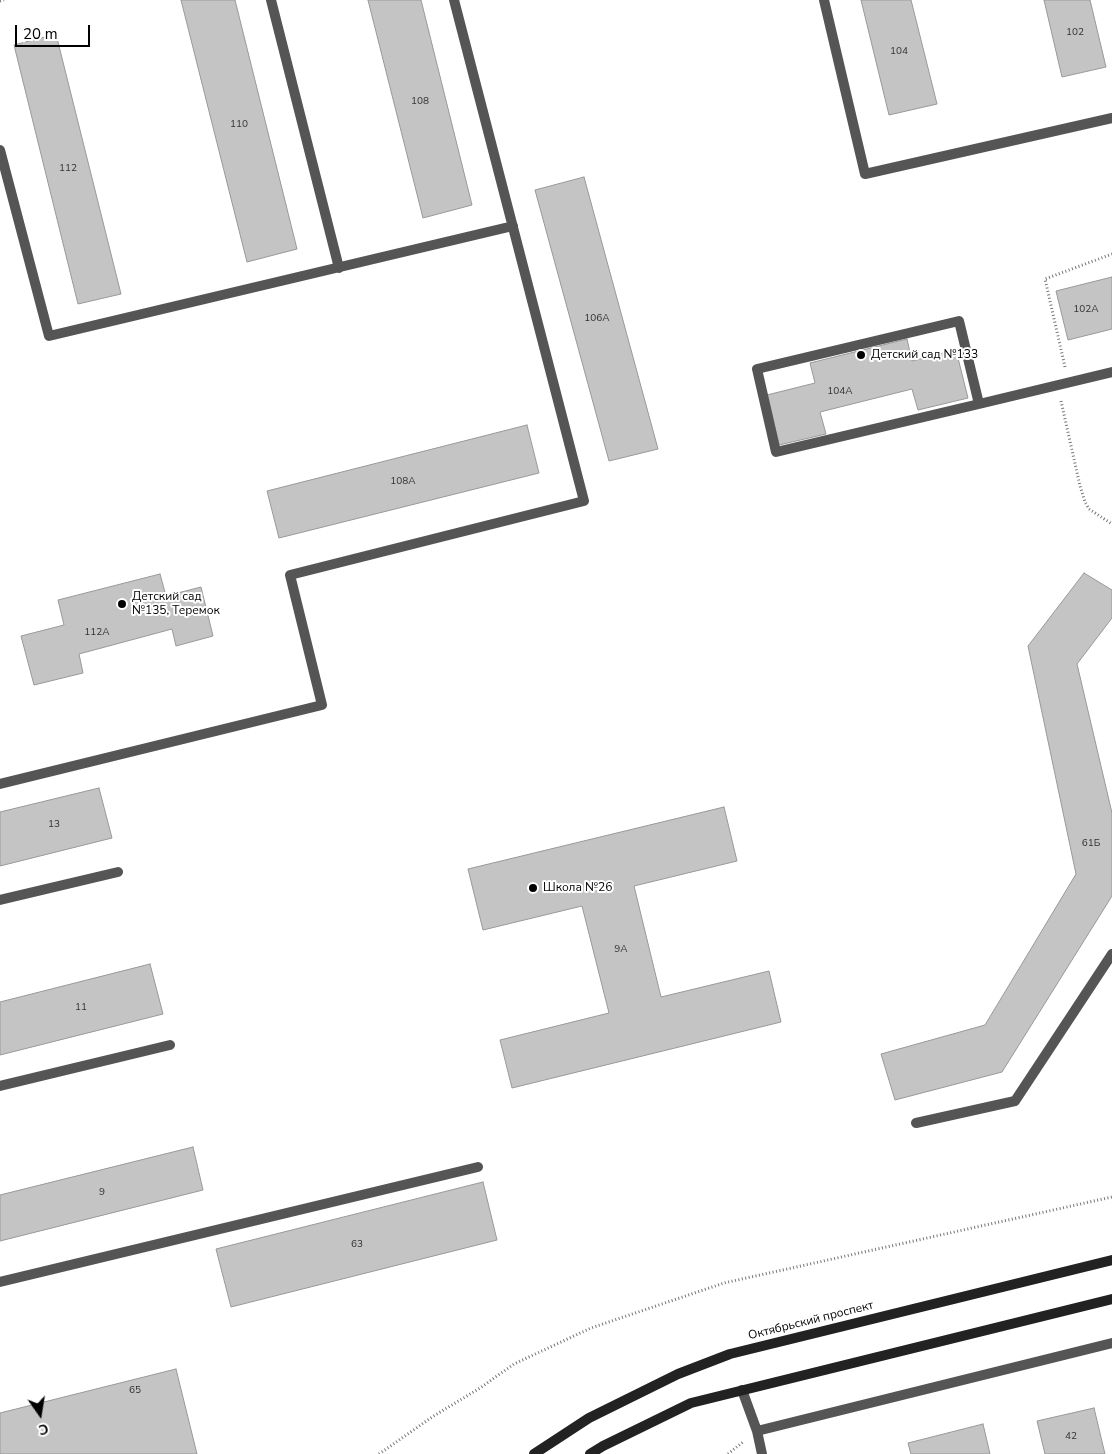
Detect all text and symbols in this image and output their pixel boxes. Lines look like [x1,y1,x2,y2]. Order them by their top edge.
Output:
scale bar [18,15,92,47]
text: 20 m [23,24,58,44]
house number: 102 [1066,27,1084,39]
house number: 104 [890,46,908,58]
house number: 108 [411,96,429,108]
house number: 110 [230,119,248,131]
house number: 112 [59,163,77,175]
house number: 102А [1073,304,1099,316]
house number: 106А [584,313,610,325]
place label: Детский сад №133 [871,348,978,362]
marker: Детский сад №133 [855,349,867,361]
house number: 104А [827,386,853,398]
house number: 108А [390,476,416,488]
place label: Детский сад №135, Теремок [132,590,220,618]
marker: Детский сад №135, Теремок [116,598,128,610]
house number: 112А [84,627,110,639]
house number: 13 [48,819,60,831]
house number: 61Б [1082,838,1100,850]
place label: Школа №26 [543,881,612,895]
marker: Школа №26 [527,882,539,894]
house number: 9А [614,944,628,956]
house number: 11 [75,1002,87,1014]
house number: 9 [99,1187,105,1199]
house number: 63 [351,1239,363,1251]
street label: Октябрьский проспект [747,1298,875,1344]
house number: 65 [129,1385,141,1397]
north arrow [15,1389,65,1439]
text: С [37,1419,50,1439]
house number: 42 [1065,1431,1077,1443]

